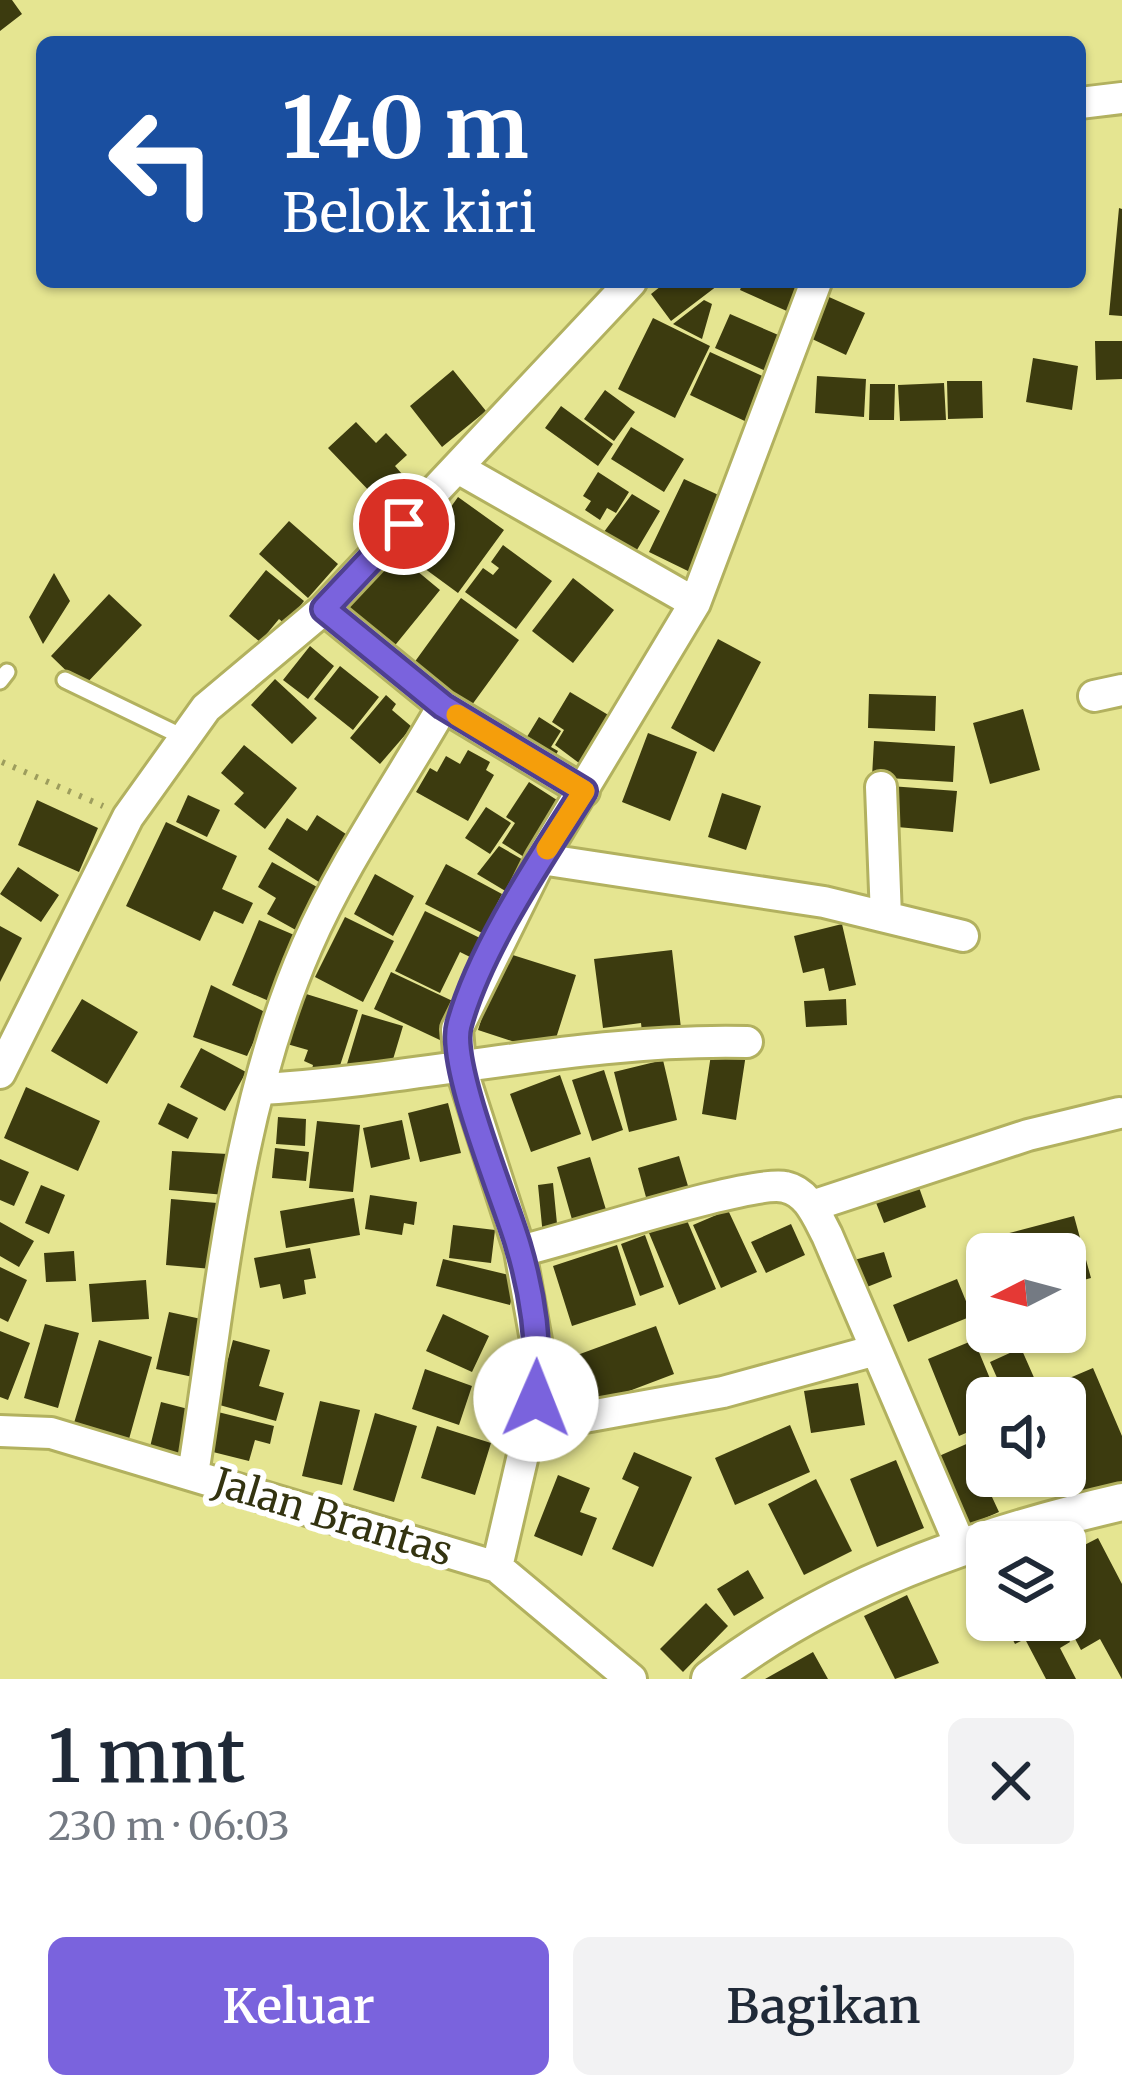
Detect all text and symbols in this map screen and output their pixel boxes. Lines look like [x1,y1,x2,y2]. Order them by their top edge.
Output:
text: 140 m [282,75,529,181]
icon: left [84,84,240,240]
text: Belok kiri [282,179,536,247]
pin [353,473,455,575]
icon: arrive [371,491,437,557]
north arrow [966,1233,1086,1353]
map controls [966,1233,1086,1641]
position arrow [473,1336,599,1462]
button: sound [966,1377,1086,1497]
street label: Jalan Brantas [207,1457,458,1577]
button: layers [966,1521,1086,1641]
text: 1 mnt [48,1711,245,1802]
button: close [948,1718,1074,1844]
text: 230 m · 06:03 [48,1802,290,1851]
button: Keluar [48,1937,549,2075]
button: Bagikan [573,1937,1074,2075]

